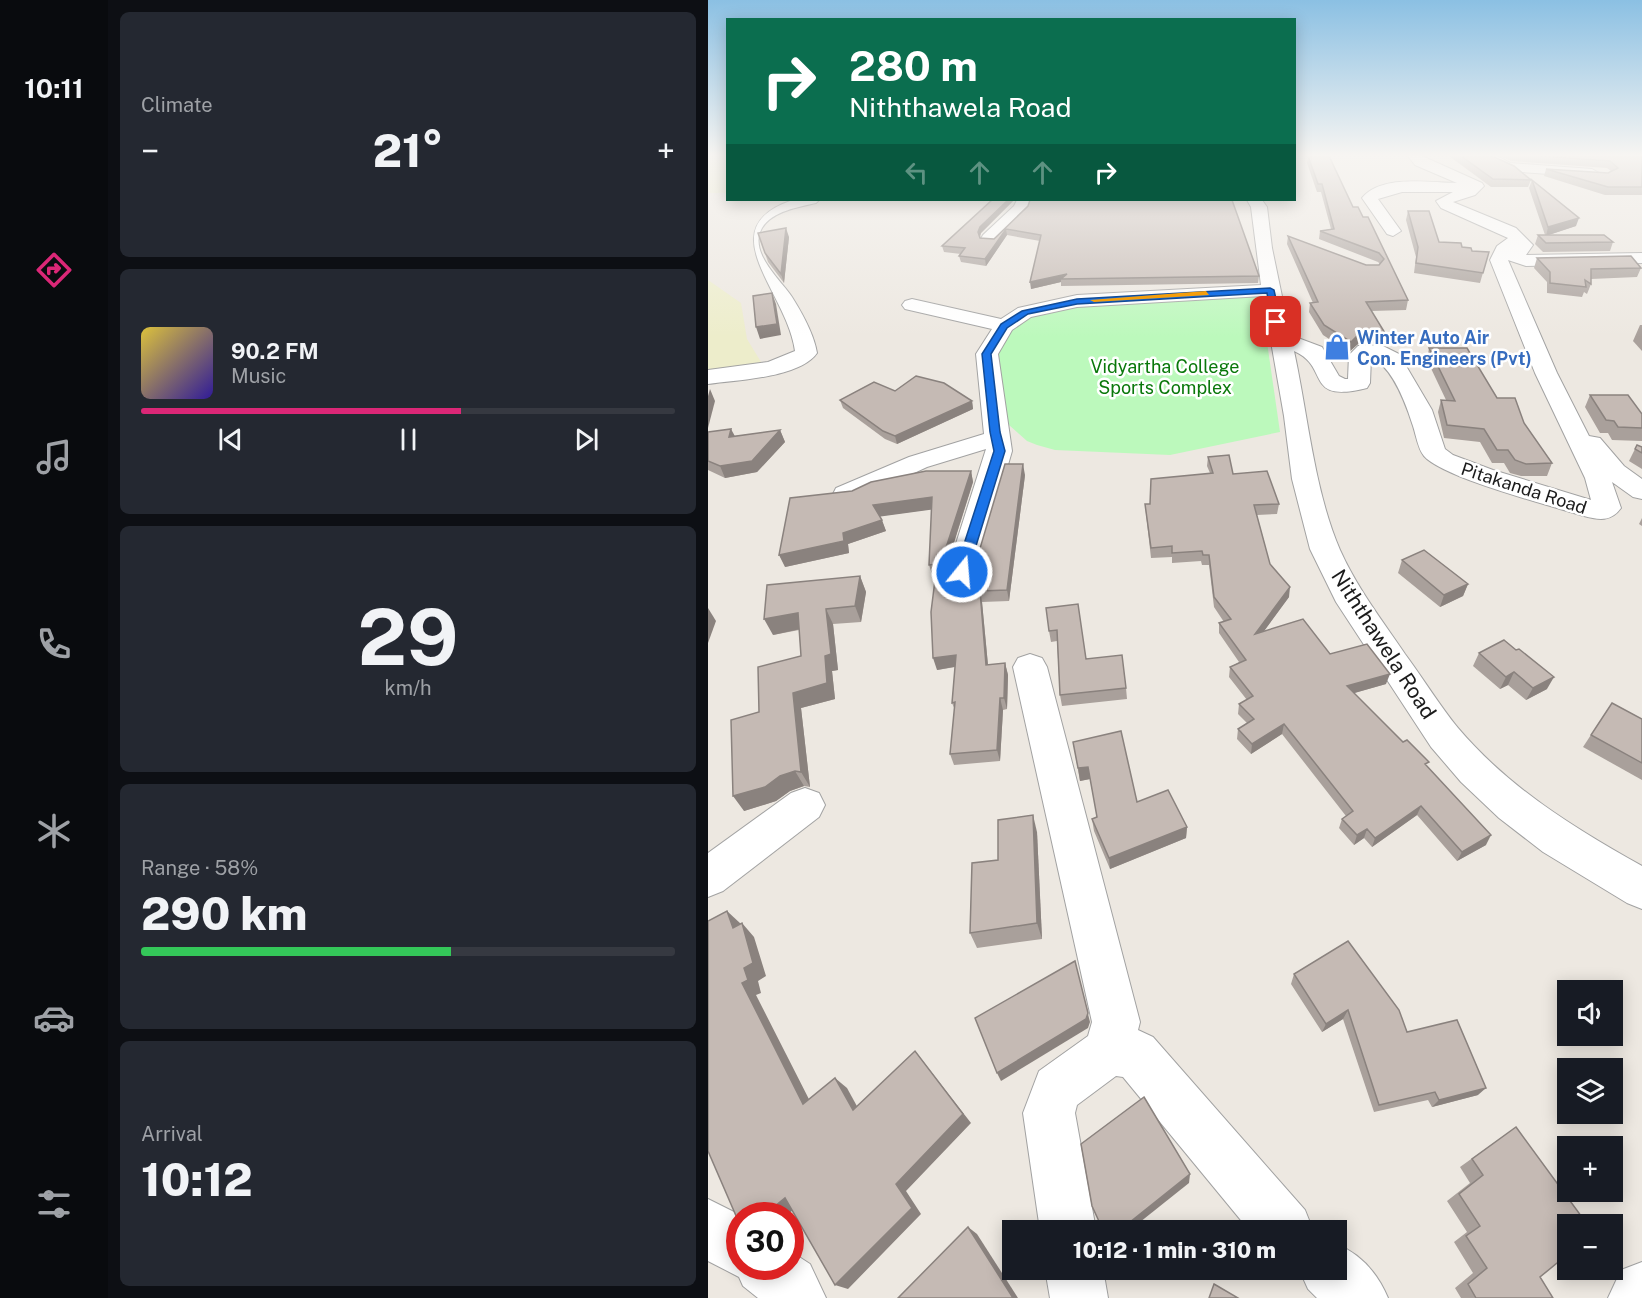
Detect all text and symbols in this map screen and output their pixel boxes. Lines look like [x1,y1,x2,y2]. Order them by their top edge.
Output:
text: 280 m [849,41,978,90]
icon: right [750,42,828,120]
text: 10:11 [24,72,84,104]
text: Niththawela Road [849,91,1072,123]
text: Climate [141,93,213,117]
text: 21° [373,124,443,177]
text: − [141,132,159,170]
text: + [657,132,675,170]
icon: left [900,156,933,189]
icon: ahead [963,156,996,189]
icon: ahead [1026,156,1059,189]
icon: right [1089,156,1122,189]
icon: directions [33,249,75,291]
pin [1250,296,1301,347]
icon: arrive [1259,305,1292,338]
place label: Winter Auto Air Con. Engineers (Pvt) [1357,327,1532,369]
shop icon: Winter Auto Air Con. Engineers (Pvt) [1322,332,1352,362]
text: 90.2 FM [231,338,319,364]
park label: Vidyartha College Sports Complex [1090,356,1240,398]
text: Music [231,364,286,388]
icon: previous [214,423,247,456]
icon: pause [392,423,425,456]
icon: next [570,423,603,456]
icon: music [33,436,75,478]
street label: Pitakanda Road [1459,458,1589,518]
position arrow [930,540,994,604]
street label: Niththawela Road [1326,565,1442,723]
text: 29 [358,591,458,683]
icon: phone [33,623,75,665]
text: km/h [384,676,432,700]
icon: climate [33,810,75,852]
text: Range · 58% [141,856,258,880]
text: 290 km [141,887,308,940]
map controls [1557,980,1623,1280]
button: sound [1557,980,1623,1046]
icon: car [33,997,75,1039]
button: layers [1557,1058,1623,1124]
text: Arrival [141,1122,203,1146]
button: + [1557,1136,1623,1202]
text: 10:12 [141,1153,253,1206]
icon: filters [33,1183,75,1225]
speed limit sign: 30 [726,1202,804,1280]
button: − [1557,1214,1623,1280]
text: 10:12 · 1 min · 310 m [1073,1237,1276,1263]

